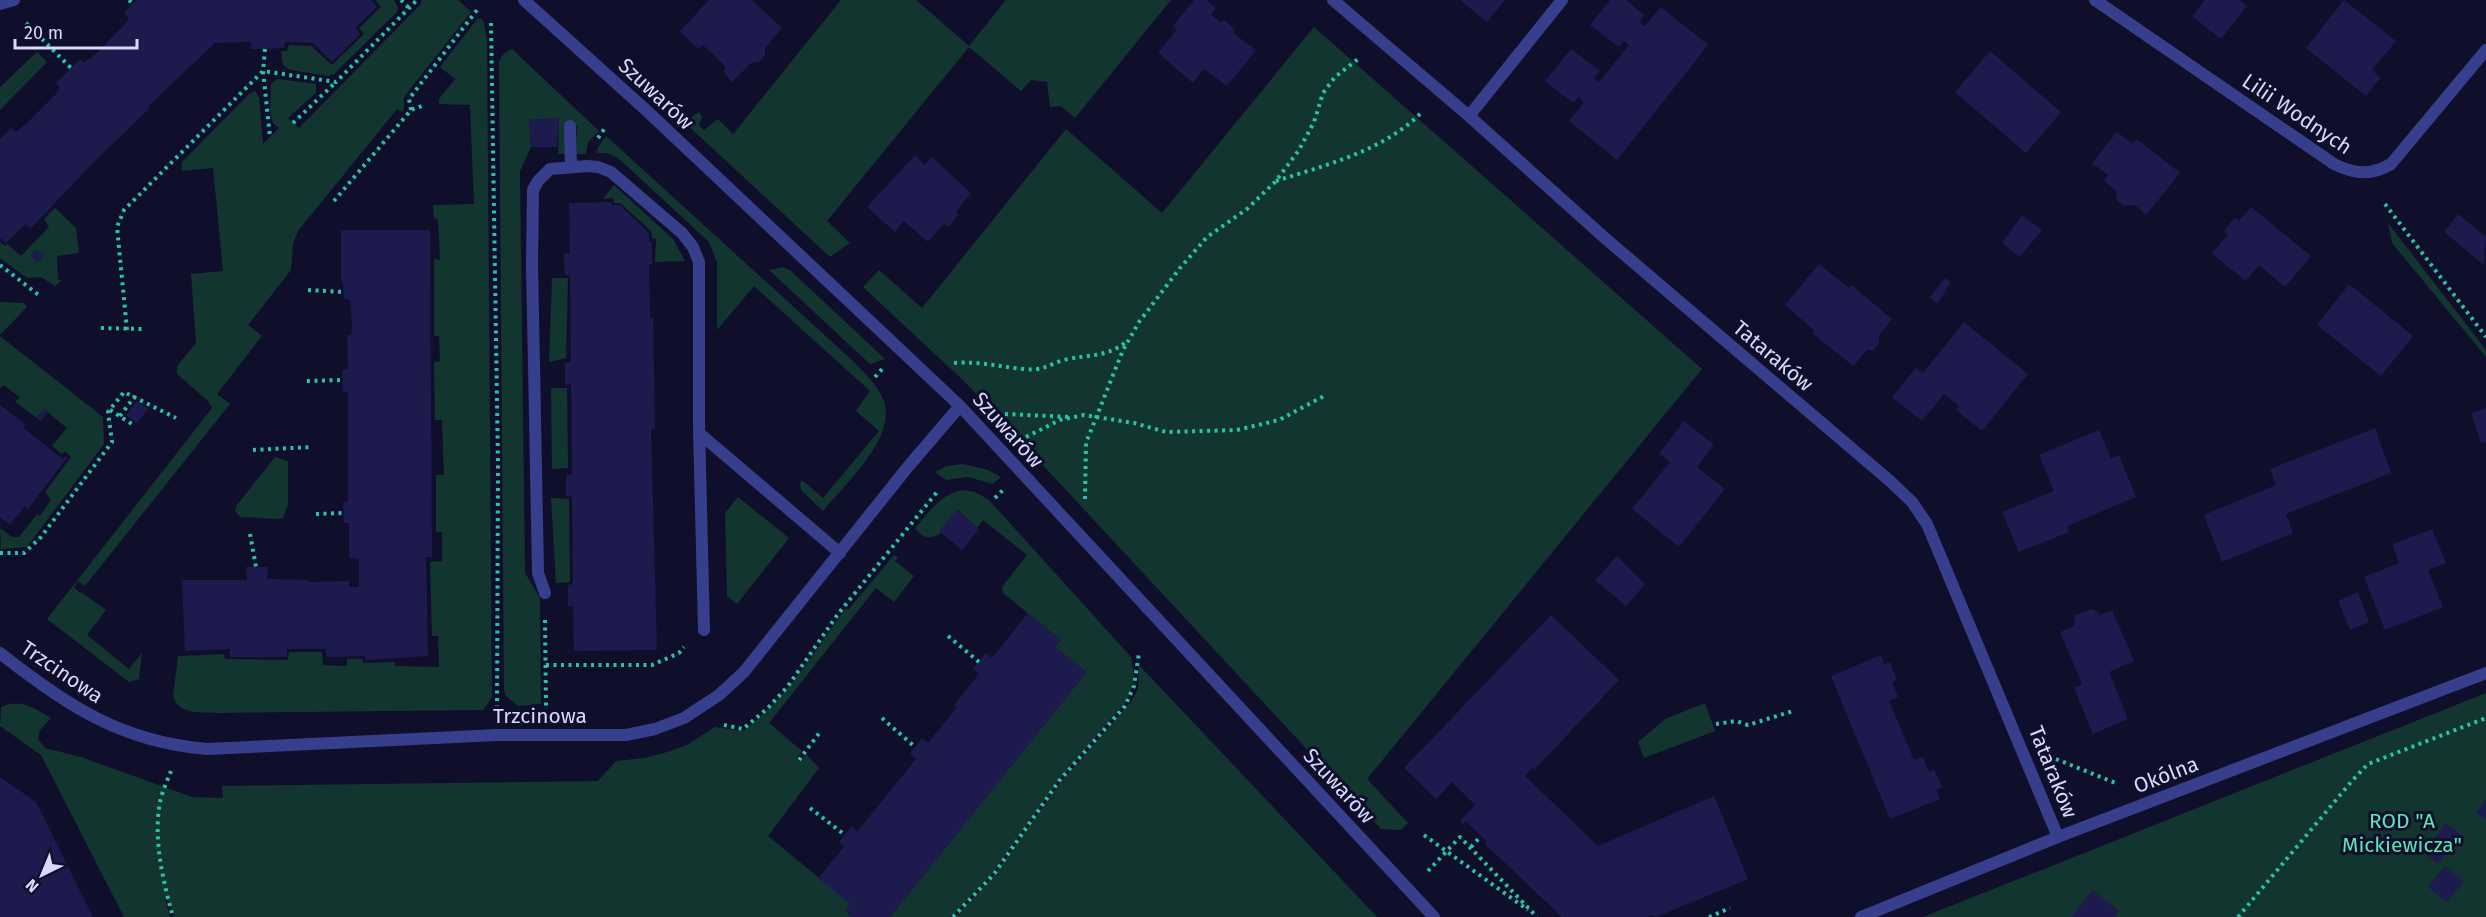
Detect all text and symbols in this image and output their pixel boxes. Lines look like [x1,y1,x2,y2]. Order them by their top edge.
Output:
scale bar [15,12,136,50]
text: 20 m [24,22,63,44]
street label: Szuwarów [613,53,699,135]
street label: Lilii Wodnych [2237,68,2357,160]
street label: Tataraków [1728,315,1818,397]
street label: Szuwarów [967,387,1049,473]
street label: Trzcinowa [16,635,108,709]
street label: Trzcinowa [493,703,587,729]
street label: Tataraków [2023,722,2083,822]
street label: Szuwarów [1298,743,1380,829]
street label: Okólna [2130,751,2202,799]
park label: ROD "A Mickiewicza" [2342,808,2462,858]
north arrow [12,845,72,905]
text: N [22,875,42,896]

